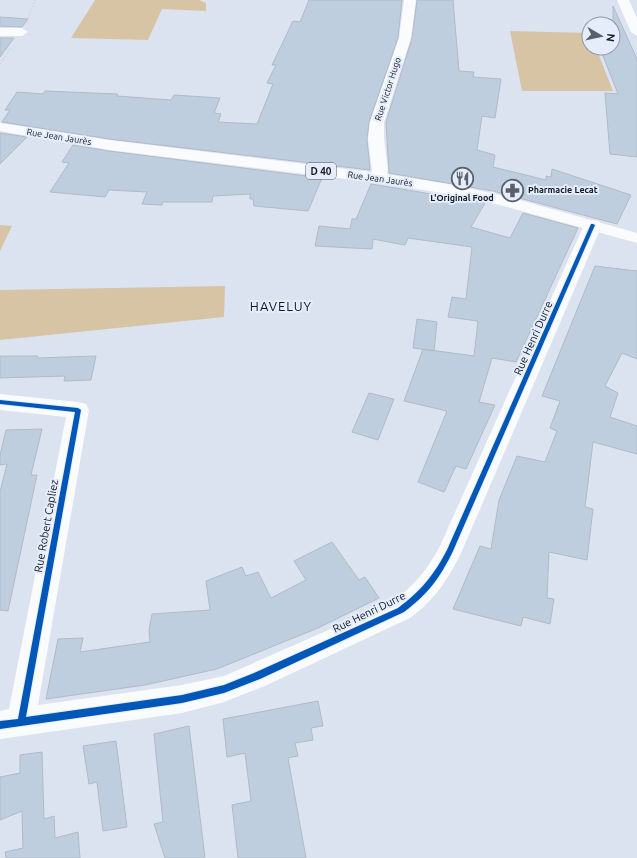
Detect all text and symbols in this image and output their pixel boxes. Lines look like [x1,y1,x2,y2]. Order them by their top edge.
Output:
north arrow [581,16,621,56]
text: N [604,33,617,43]
street label: Rue Victor Hugo [373,56,403,122]
street label: Rue Jean Jaurès [26,127,92,147]
road number: D 40 [306,163,336,179]
restaurant icon: L'Original Food [449,166,475,192]
street label: Rue Jean Jaurès [347,169,413,189]
pharmacy icon: Pharmacie Lecat [500,177,526,203]
place label: Pharmacie Lecat [528,185,598,195]
place label: L'Original Food [430,193,494,203]
district label: HAVELUY [250,299,312,313]
street label: Rue Henri Durre [511,299,555,377]
street label: Rue Robert Capliez [32,479,60,573]
street label: Rue Henri Durre [331,589,407,635]

